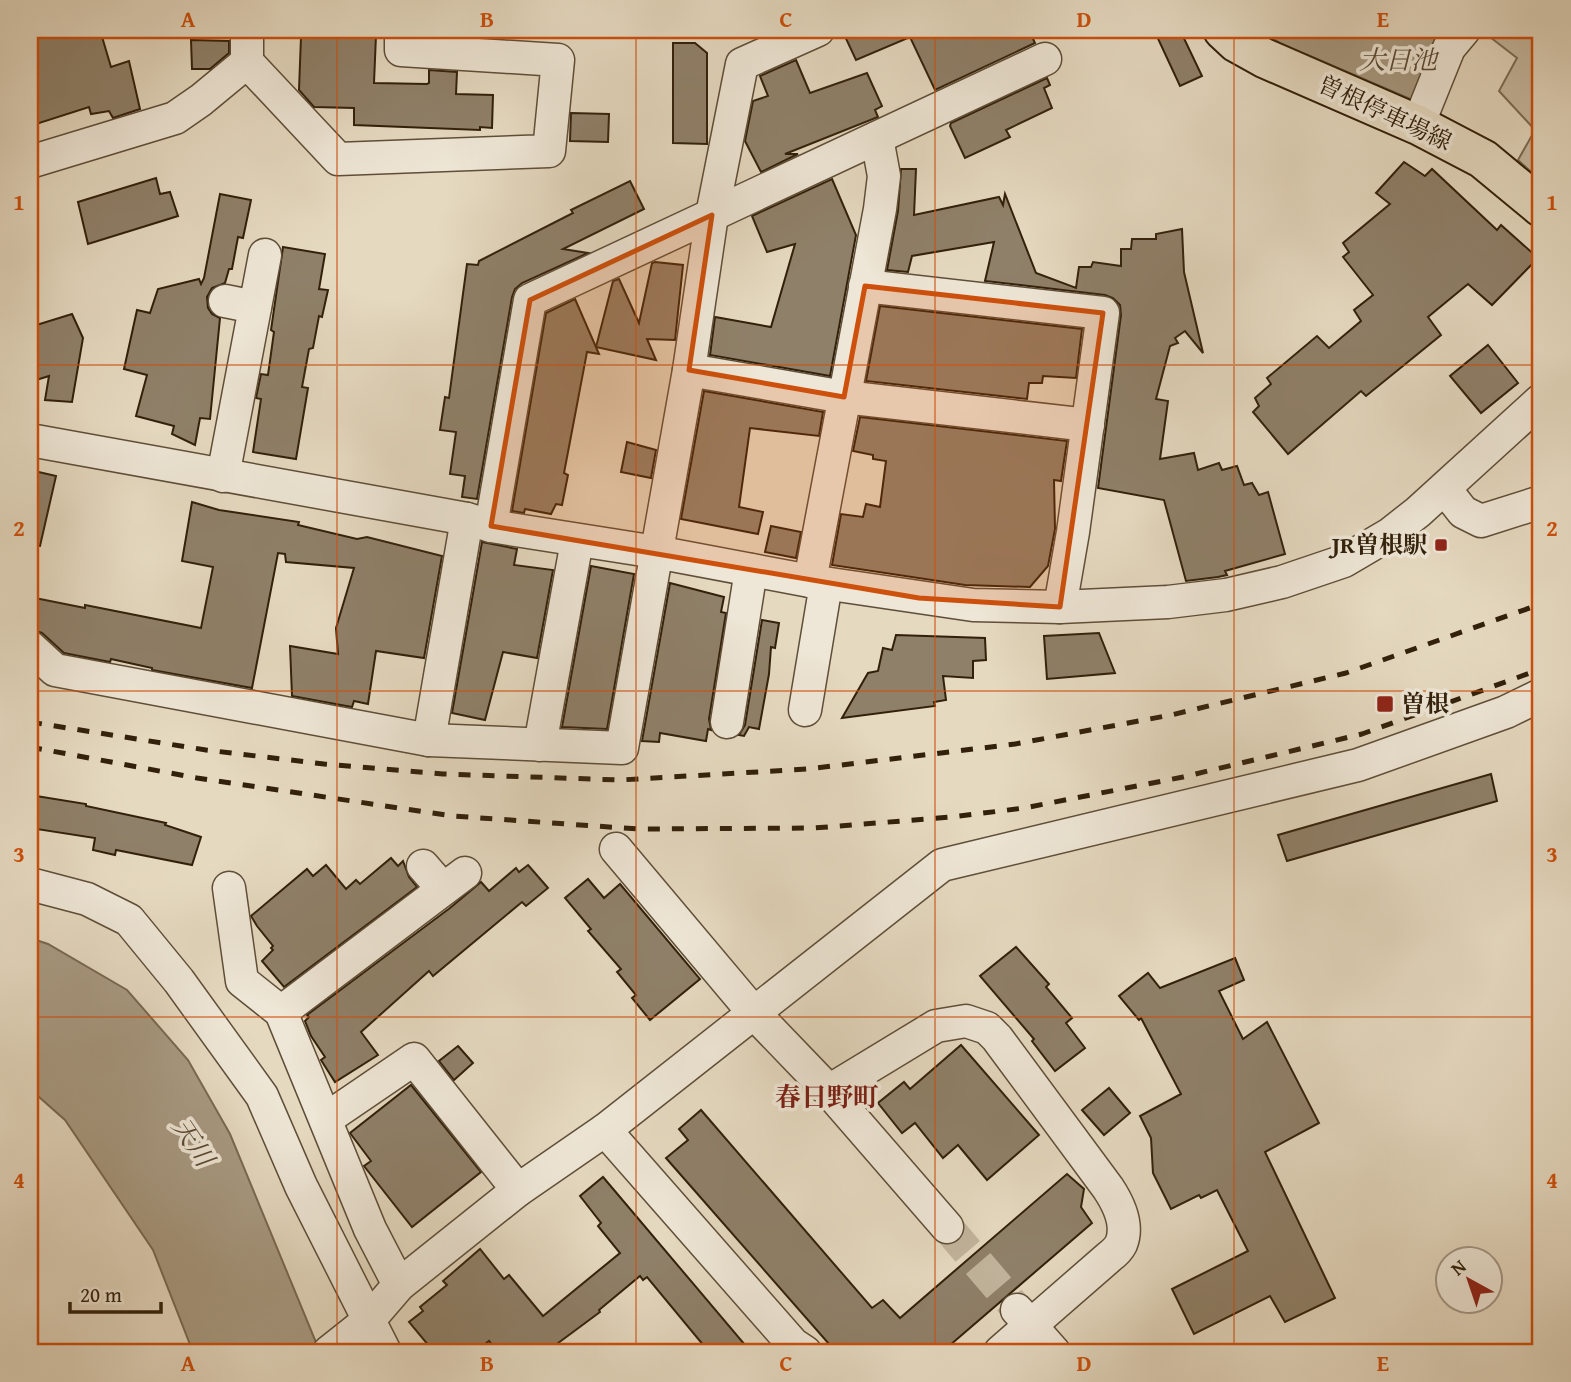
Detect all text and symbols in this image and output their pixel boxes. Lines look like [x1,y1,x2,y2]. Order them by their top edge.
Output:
text: A [181,2,196,35]
text: B [480,2,494,35]
text: C [779,2,793,35]
text: D [1077,2,1092,35]
text: E [1377,2,1389,35]
water label: 大日池 [1359,40,1440,79]
street label: 曽根停車場線 [1313,66,1458,159]
text: 1 [13,185,25,218]
text: 1 [1546,185,1558,218]
text: 2 [13,511,25,544]
text: 2 [1546,511,1558,544]
place label: JR曽根駅 [1328,527,1427,562]
marker: JR曽根駅 [1433,537,1449,553]
place label: 曽根 [1401,686,1449,721]
marker: 曽根 [1375,694,1395,714]
text: 3 [13,837,25,870]
text: 3 [1546,837,1558,870]
district label: 春日野町 [775,1077,879,1116]
water label: 天川 [163,1109,226,1177]
text: 4 [13,1163,25,1196]
text: 4 [1546,1163,1558,1196]
north arrow [1434,1246,1504,1316]
text: N [1444,1252,1472,1282]
scale bar [70,1270,161,1314]
text: 20 m [80,1279,122,1310]
text: A [181,1346,196,1379]
text: B [480,1346,494,1379]
text: C [779,1346,793,1379]
text: D [1077,1346,1092,1379]
text: E [1377,1346,1389,1379]

